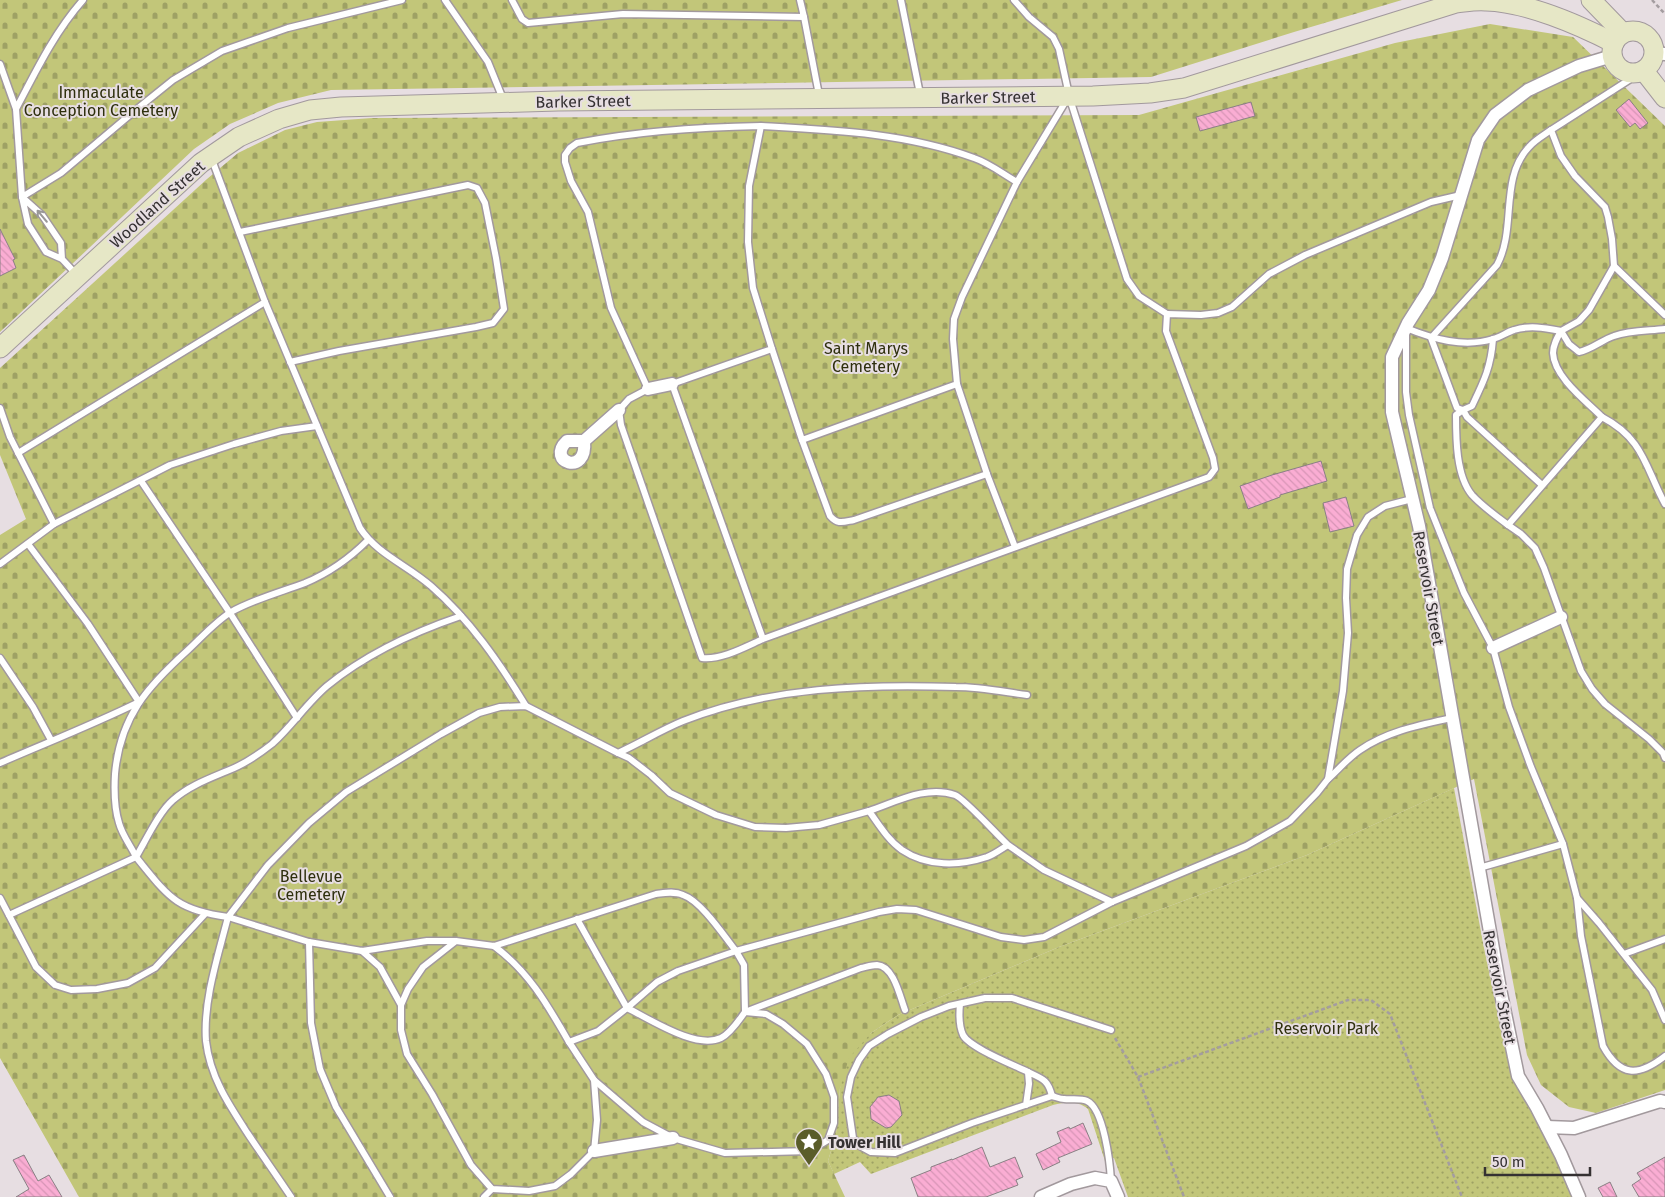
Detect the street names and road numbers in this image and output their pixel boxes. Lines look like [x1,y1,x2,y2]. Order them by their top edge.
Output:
street label: Barker Street [940,87,1036,108]
street label: Barker Street [535,91,631,112]
street label: Woodland Street [106,157,209,252]
street label: Reservoir Street [1409,529,1448,647]
street label: Reservoir Street [1479,928,1520,1046]

